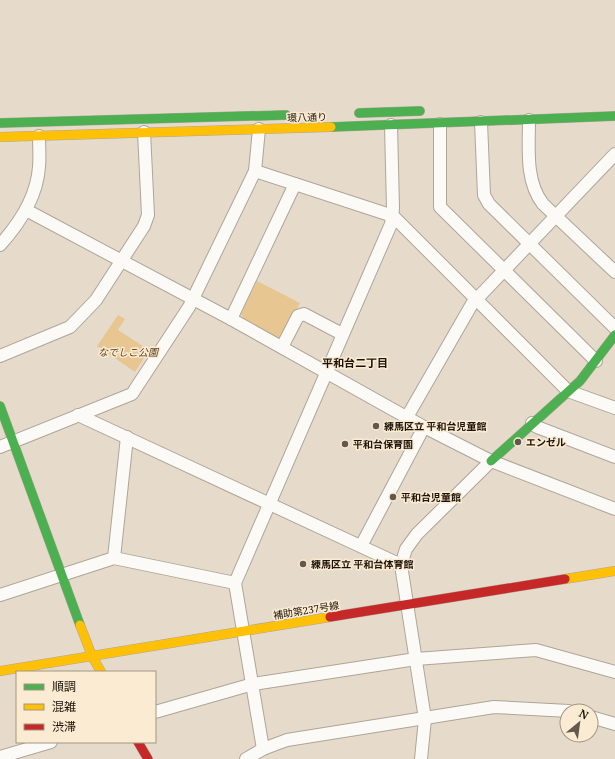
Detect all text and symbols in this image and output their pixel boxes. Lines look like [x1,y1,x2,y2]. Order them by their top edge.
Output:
street label: 環八通り [287,109,327,125]
park label: なでしこ公園 [98,345,160,359]
district label: 平和台二丁目 [322,355,388,370]
place label: 練馬区立 平和台児童館 [384,419,487,433]
marker: 練馬区立 平和台児童館 [371,421,381,431]
place label: エンゼル [526,435,566,449]
place label: 平和台保育園 [353,437,413,451]
marker: エンゼル [513,437,523,447]
marker: 平和台保育園 [340,439,350,449]
place label: 平和台児童館 [401,490,461,504]
marker: 平和台児童館 [388,492,398,502]
place label: 練馬区立 平和台体育館 [311,557,414,571]
marker: 練馬区立 平和台体育館 [298,559,308,569]
street label: 補助第237号線 [272,598,340,622]
legend [16,671,156,743]
text: 順調 [52,678,76,695]
text: 混雑 [52,698,76,715]
north arrow [559,703,599,743]
text: N [577,705,592,723]
text: 渋滞 [52,718,76,735]

